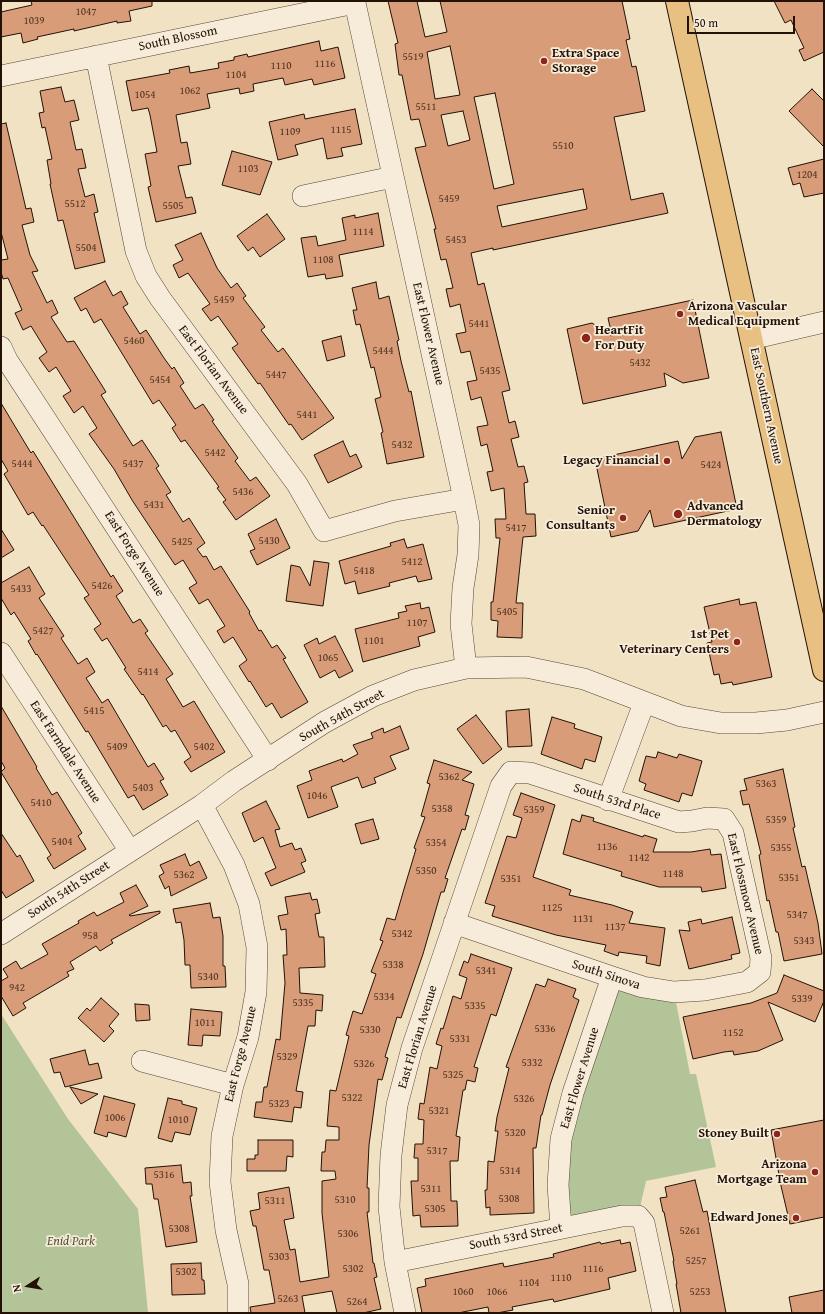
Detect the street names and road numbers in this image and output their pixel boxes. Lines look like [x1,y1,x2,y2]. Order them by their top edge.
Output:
street label: South Blossom [137,23,219,55]
street label: East Flower Avenue [409,281,447,387]
street label: East Florian Avenue [175,322,251,418]
street label: East Southern Avenue [746,346,786,466]
street label: East Forge Avenue [101,508,167,600]
street label: South 54th Street [297,686,387,746]
street label: East Farmdale Avenue [26,698,104,806]
street label: South 53rd Place [571,781,663,823]
street label: East Flossmoor Avenue [723,832,767,956]
street label: South 54th Street [25,858,113,922]
street label: South Sinova [570,957,642,993]
street label: East Florian Avenue [395,983,441,1091]
street label: East Forge Avenue [222,1004,260,1104]
street label: East Flower Avenue [557,1026,603,1130]
street label: South 53rd Street [468,1220,564,1254]

